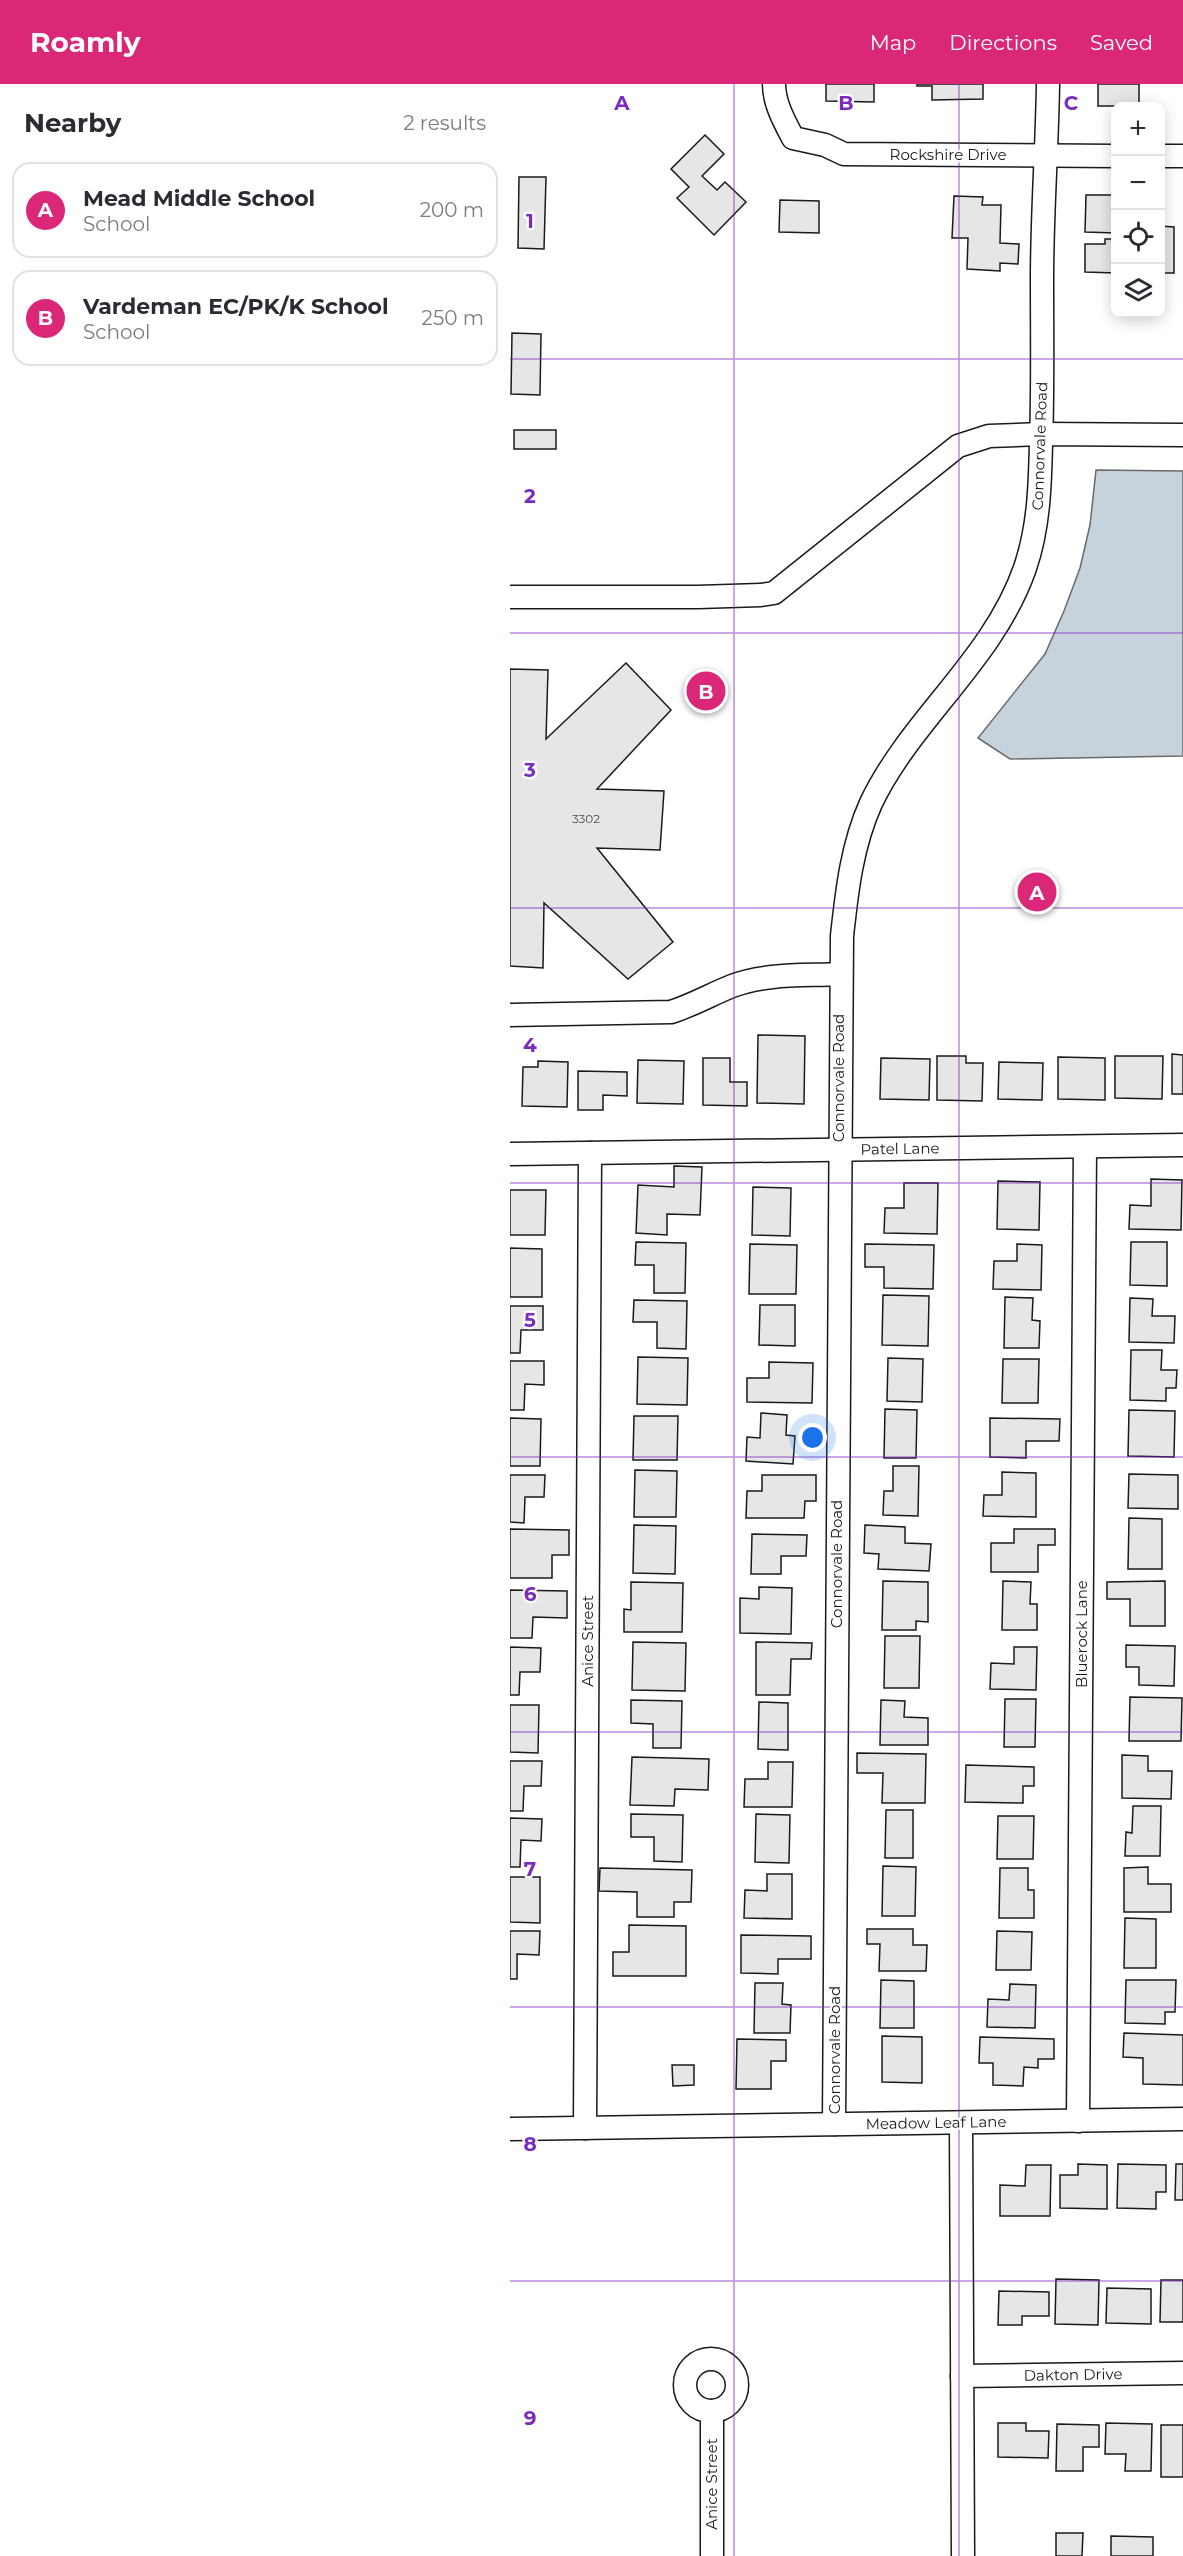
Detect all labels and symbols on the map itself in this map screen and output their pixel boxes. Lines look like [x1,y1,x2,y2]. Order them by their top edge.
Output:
text: A [613,91,630,115]
text: B [838,91,854,115]
text: C [1064,91,1079,115]
street label: Rockshire Drive [890,145,1006,164]
text: 1 [526,209,534,233]
street label: Connorvale Road [1028,381,1051,511]
text: 2 [524,484,536,508]
pin: B [686,668,726,714]
text: 3 [523,758,536,782]
house number: 3302 [572,811,600,826]
pin: A [1018,870,1056,914]
street label: Connorvale Road [829,1014,848,1142]
text: 4 [523,1033,537,1057]
street label: Patel Lane [860,1138,940,1159]
text: 5 [524,1308,536,1332]
your location [798,1423,827,1452]
street label: Connorvale Road [827,1500,846,1628]
street label: Bluerock Lane [1072,1580,1091,1688]
text: 6 [524,1582,537,1606]
street label: Anice Street [578,1595,597,1687]
text: 7 [524,1857,536,1881]
street label: Connorvale Road [825,1986,844,2114]
street label: Meadow Leaf Lane [865,2112,1007,2133]
text: 8 [523,2132,537,2156]
street label: Dakton Drive [1023,2364,1123,2385]
text: 9 [524,2406,536,2430]
street label: Anice Street [702,2438,721,2530]

